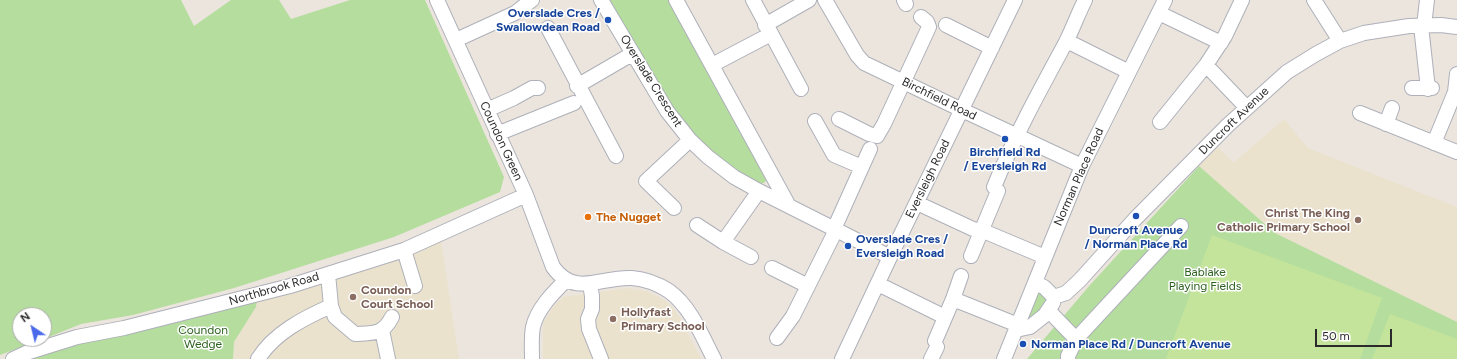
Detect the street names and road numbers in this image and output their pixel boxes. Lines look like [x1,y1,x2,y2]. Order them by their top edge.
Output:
street label: Overslade Crescent [617,32,685,130]
street label: Birchfield Road [899,75,979,123]
street label: Duncroft Avenue [1196,84,1272,158]
street label: Coundon Green [476,99,526,183]
street label: Norman Place Road [1051,126,1107,228]
street label: Eversleigh Road [903,137,953,221]
street label: Northbrook Road [227,269,321,309]

